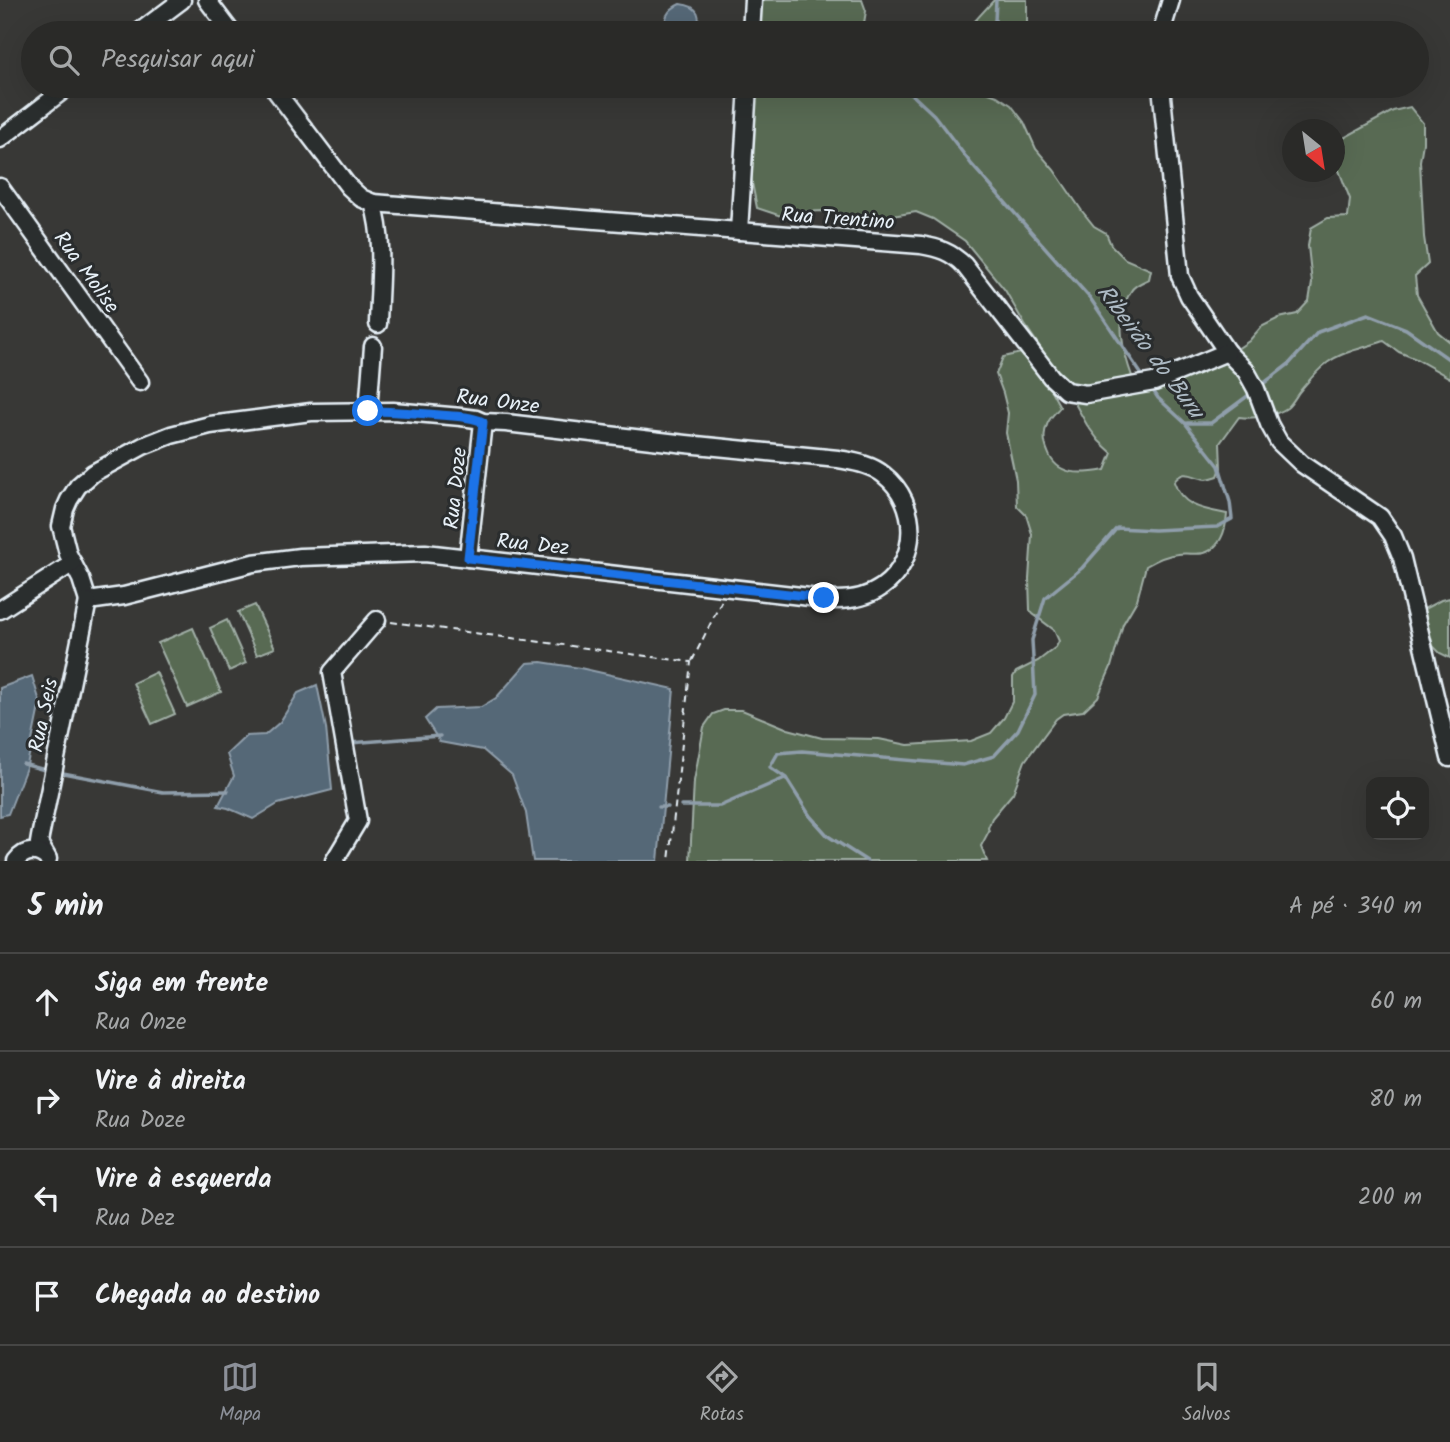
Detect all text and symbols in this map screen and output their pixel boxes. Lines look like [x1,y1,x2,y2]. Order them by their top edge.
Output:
search box [21,21,1429,98]
text: Pesquisar aqui [101,39,254,81]
icon: search [45,41,83,79]
north arrow [1282,119,1345,182]
street label: Rua Trentino [780,199,896,240]
street label: Rua Molise [44,225,127,322]
water label: Ribeirão do Buru [1087,277,1214,429]
street label: Rua Onze [454,381,542,424]
route start [352,395,383,426]
street label: Rua Doze [436,445,477,531]
street label: Rua Dez [495,525,571,566]
route end [808,582,839,613]
street label: Rua Seis [21,675,68,756]
map controls [1366,777,1429,840]
button: locate [1366,777,1429,840]
text: 5 min [28,883,104,931]
text: A pé · 340 m [1289,889,1422,925]
text: Siga em frente [95,963,268,1005]
icon: ahead [28,983,66,1021]
text: 60 m [1370,984,1422,1020]
text: Rua Onze [95,1005,186,1041]
text: Vire à direita [95,1061,246,1103]
icon: right [28,1081,66,1119]
text: 80 m [1369,1082,1422,1118]
text: Rua Doze [95,1103,185,1139]
text: Vire à esquerda [95,1159,272,1201]
icon: left [28,1179,66,1217]
text: 200 m [1358,1180,1422,1216]
text: Rua Dez [95,1201,175,1237]
text: Chegada ao destino [95,1275,320,1317]
icon: arrive [28,1277,66,1315]
tab: Mapa [219,1358,261,1430]
tab: Rotas [700,1358,744,1430]
tab: Salvos [1182,1358,1231,1430]

